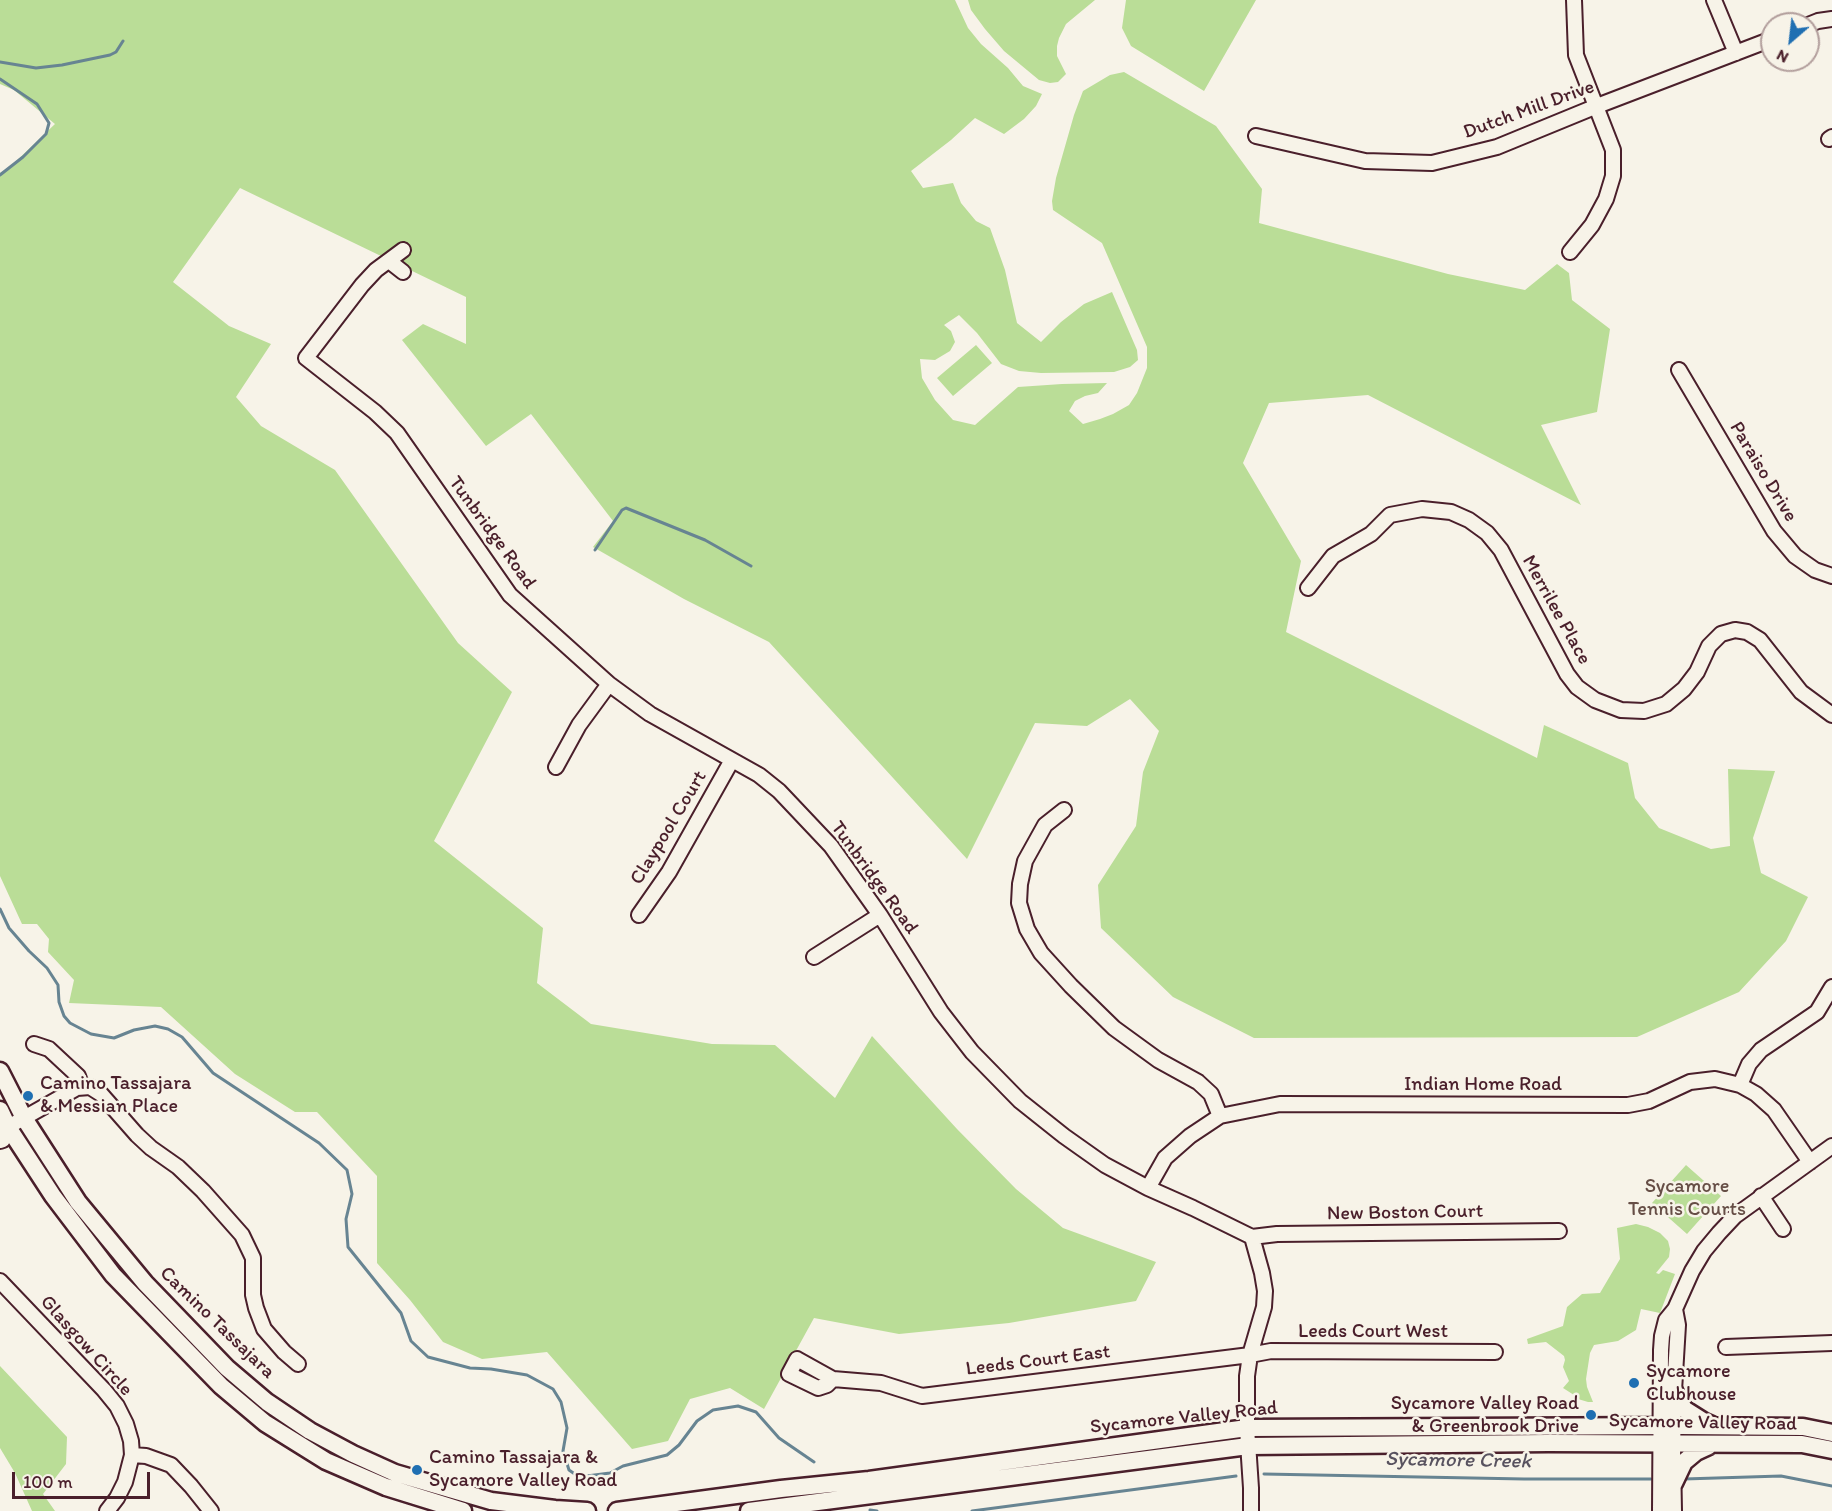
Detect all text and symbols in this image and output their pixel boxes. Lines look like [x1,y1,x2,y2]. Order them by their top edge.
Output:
north arrow [1760,12,1820,72]
text: N [1773,46,1791,67]
street label: Dutch Mill Drive [1460,75,1598,145]
street label: Paraiso Drive [1724,417,1802,527]
street label: Tunbridge Road [443,472,541,594]
street label: Merrilee Place [1516,551,1596,669]
street label: Claypool Court [626,767,712,889]
street label: Tunbridge Road [825,817,923,939]
place label: Camino Tassajara & Messian Place [40,1072,192,1119]
street label: Indian Home Road [1404,1073,1562,1097]
marker: Camino Tassajara & Messian Place [21,1089,35,1103]
park label: Sycamore Tennis Courts [1628,1175,1746,1222]
street label: New Boston Court [1327,1200,1483,1226]
street label: Camino Tassajara [154,1262,280,1384]
street label: Glasgow Circle [34,1291,138,1401]
street label: Leeds Court West [1298,1320,1448,1344]
street label: Leeds Court East [964,1340,1112,1382]
place label: Sycamore Clubhouse [1646,1360,1736,1407]
marker: Sycamore Clubhouse [1627,1376,1641,1390]
place label: Sycamore Valley Road & Greenbrook Drive [1391,1392,1579,1439]
street label: Sycamore Valley Road [1089,1396,1279,1440]
marker: Sycamore Valley Road & Greenbrook Drive [1584,1408,1598,1422]
street label: Sycamore Valley Road [1609,1409,1797,1437]
place label: Camino Tassajara & Sycamore Valley Road [429,1446,617,1493]
water label: Sycamore Creek [1385,1447,1531,1475]
scale bar [15,1460,153,1498]
marker: Camino Tassajara & Sycamore Valley Road [410,1463,424,1477]
text: 100 m [23,1471,73,1493]

